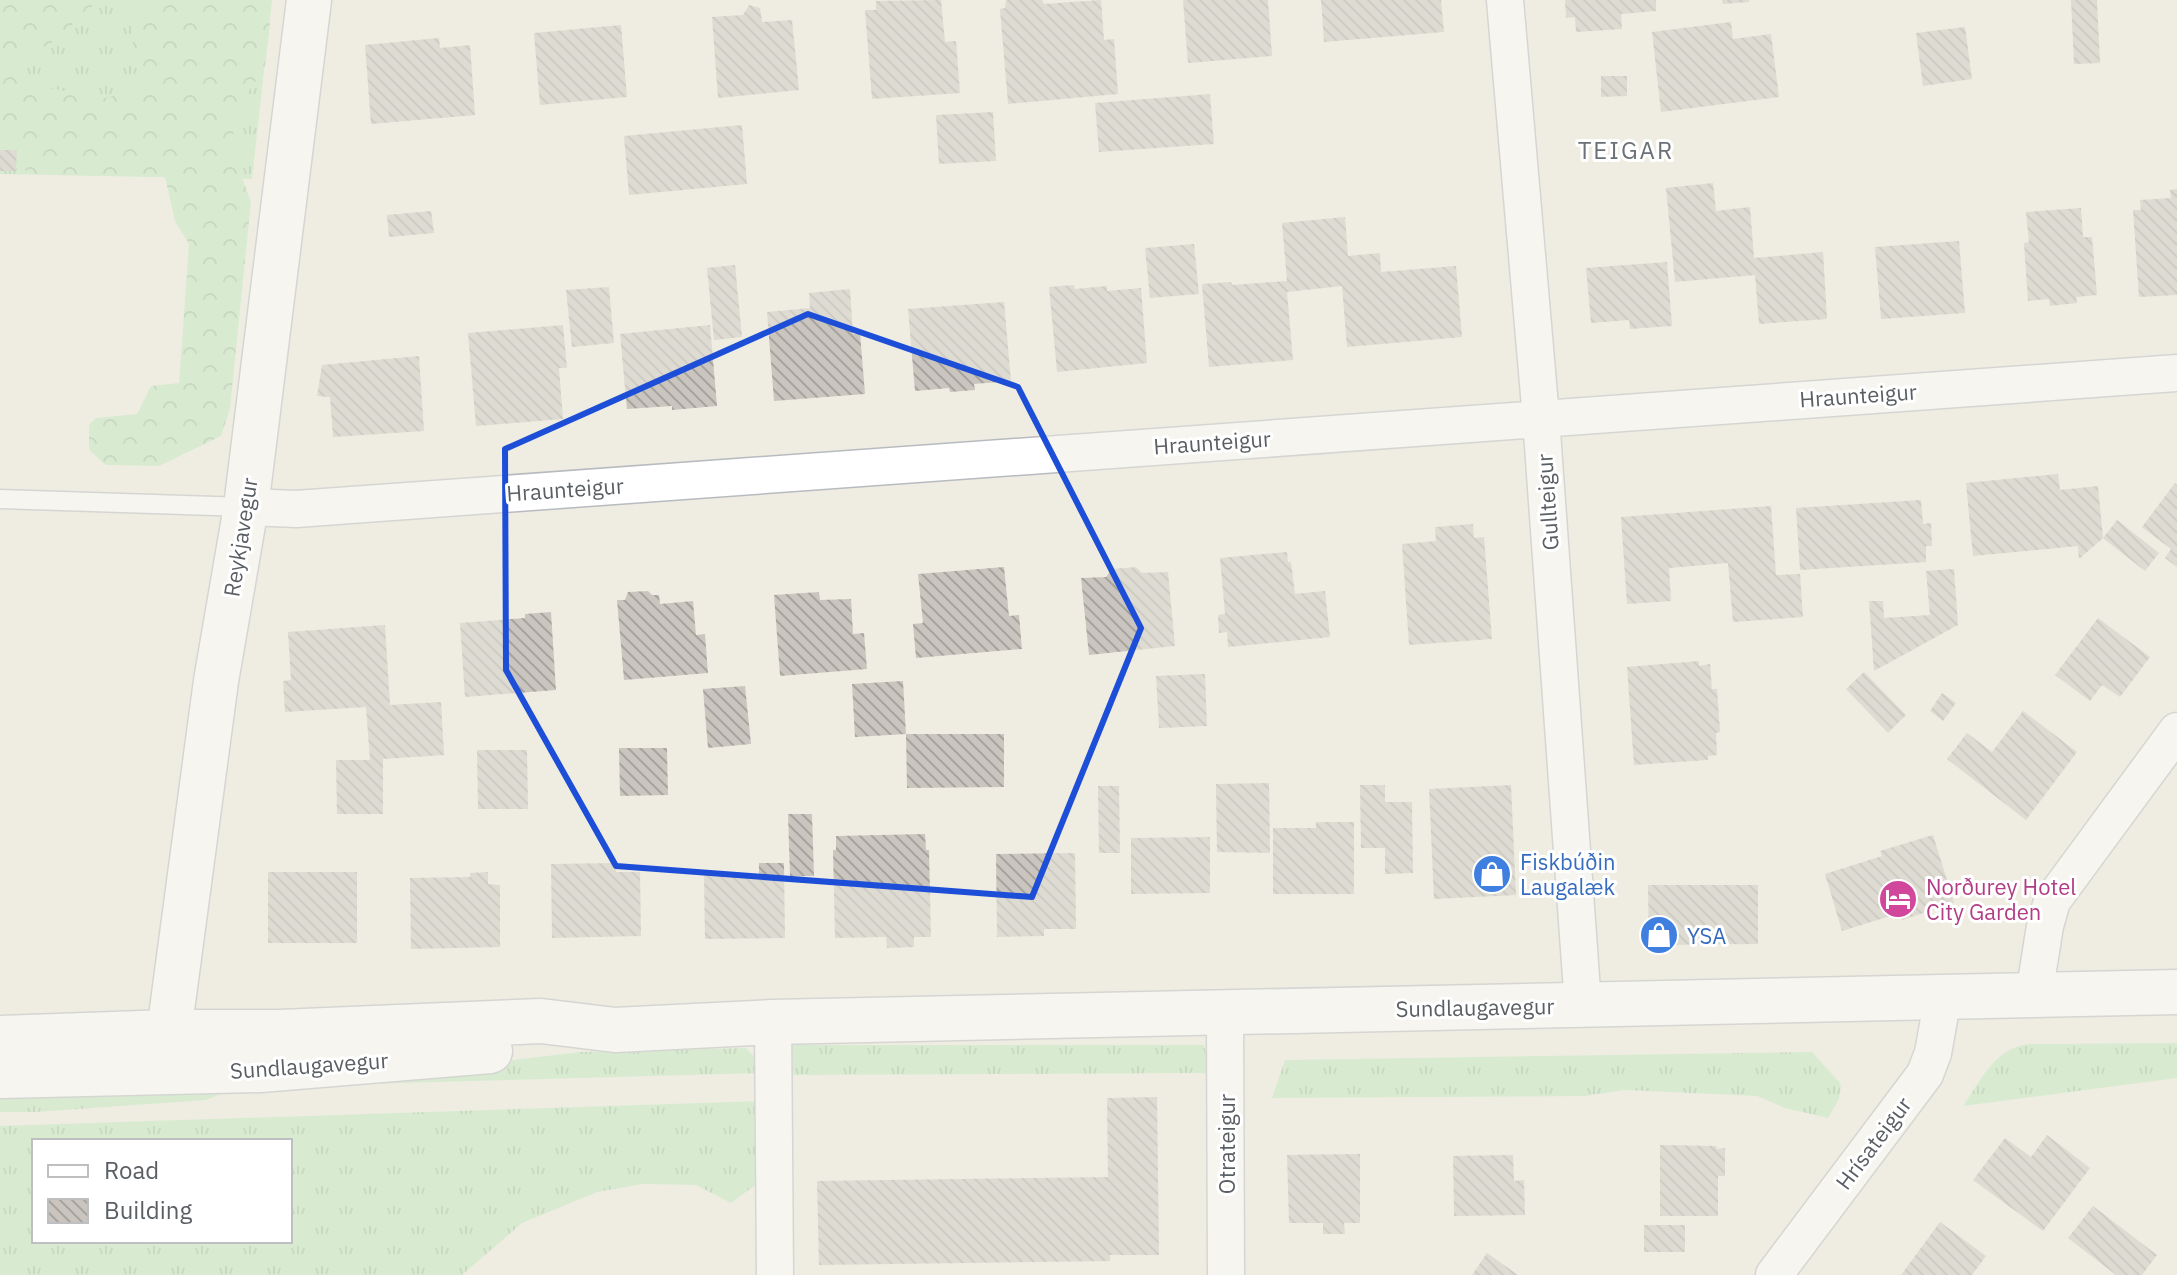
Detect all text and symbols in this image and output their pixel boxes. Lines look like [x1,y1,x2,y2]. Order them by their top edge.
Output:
district label: TEIGAR [1578,134,1674,166]
street label: Hraunteigur [1798,376,1918,414]
street label: Hraunteigur [1152,423,1272,461]
street label: Gullteigur [1529,453,1565,551]
street label: Hraunteigur [505,470,625,508]
street label: Reykjavegur [216,475,264,599]
place label: Fiskbúðin Laugalæk [1520,847,1616,901]
shop icon: Fiskbúðin Laugalæk [1471,853,1513,895]
place label: Norðurey Hotel City Garden [1926,872,2076,926]
hotel icon: Norðurey Hotel City Garden [1877,878,1919,920]
shop icon: YSA [1638,914,1680,956]
place label: YSA [1687,921,1726,950]
street label: Sundlaugavegur [1395,991,1555,1023]
street label: Sundlaugavegur [229,1045,389,1085]
street label: Hrísateigur [1829,1091,1917,1195]
street label: Otrateigur [1212,1094,1241,1194]
legend [32,1139,292,1243]
text: Road [104,1154,159,1186]
text: Building [104,1194,192,1226]

